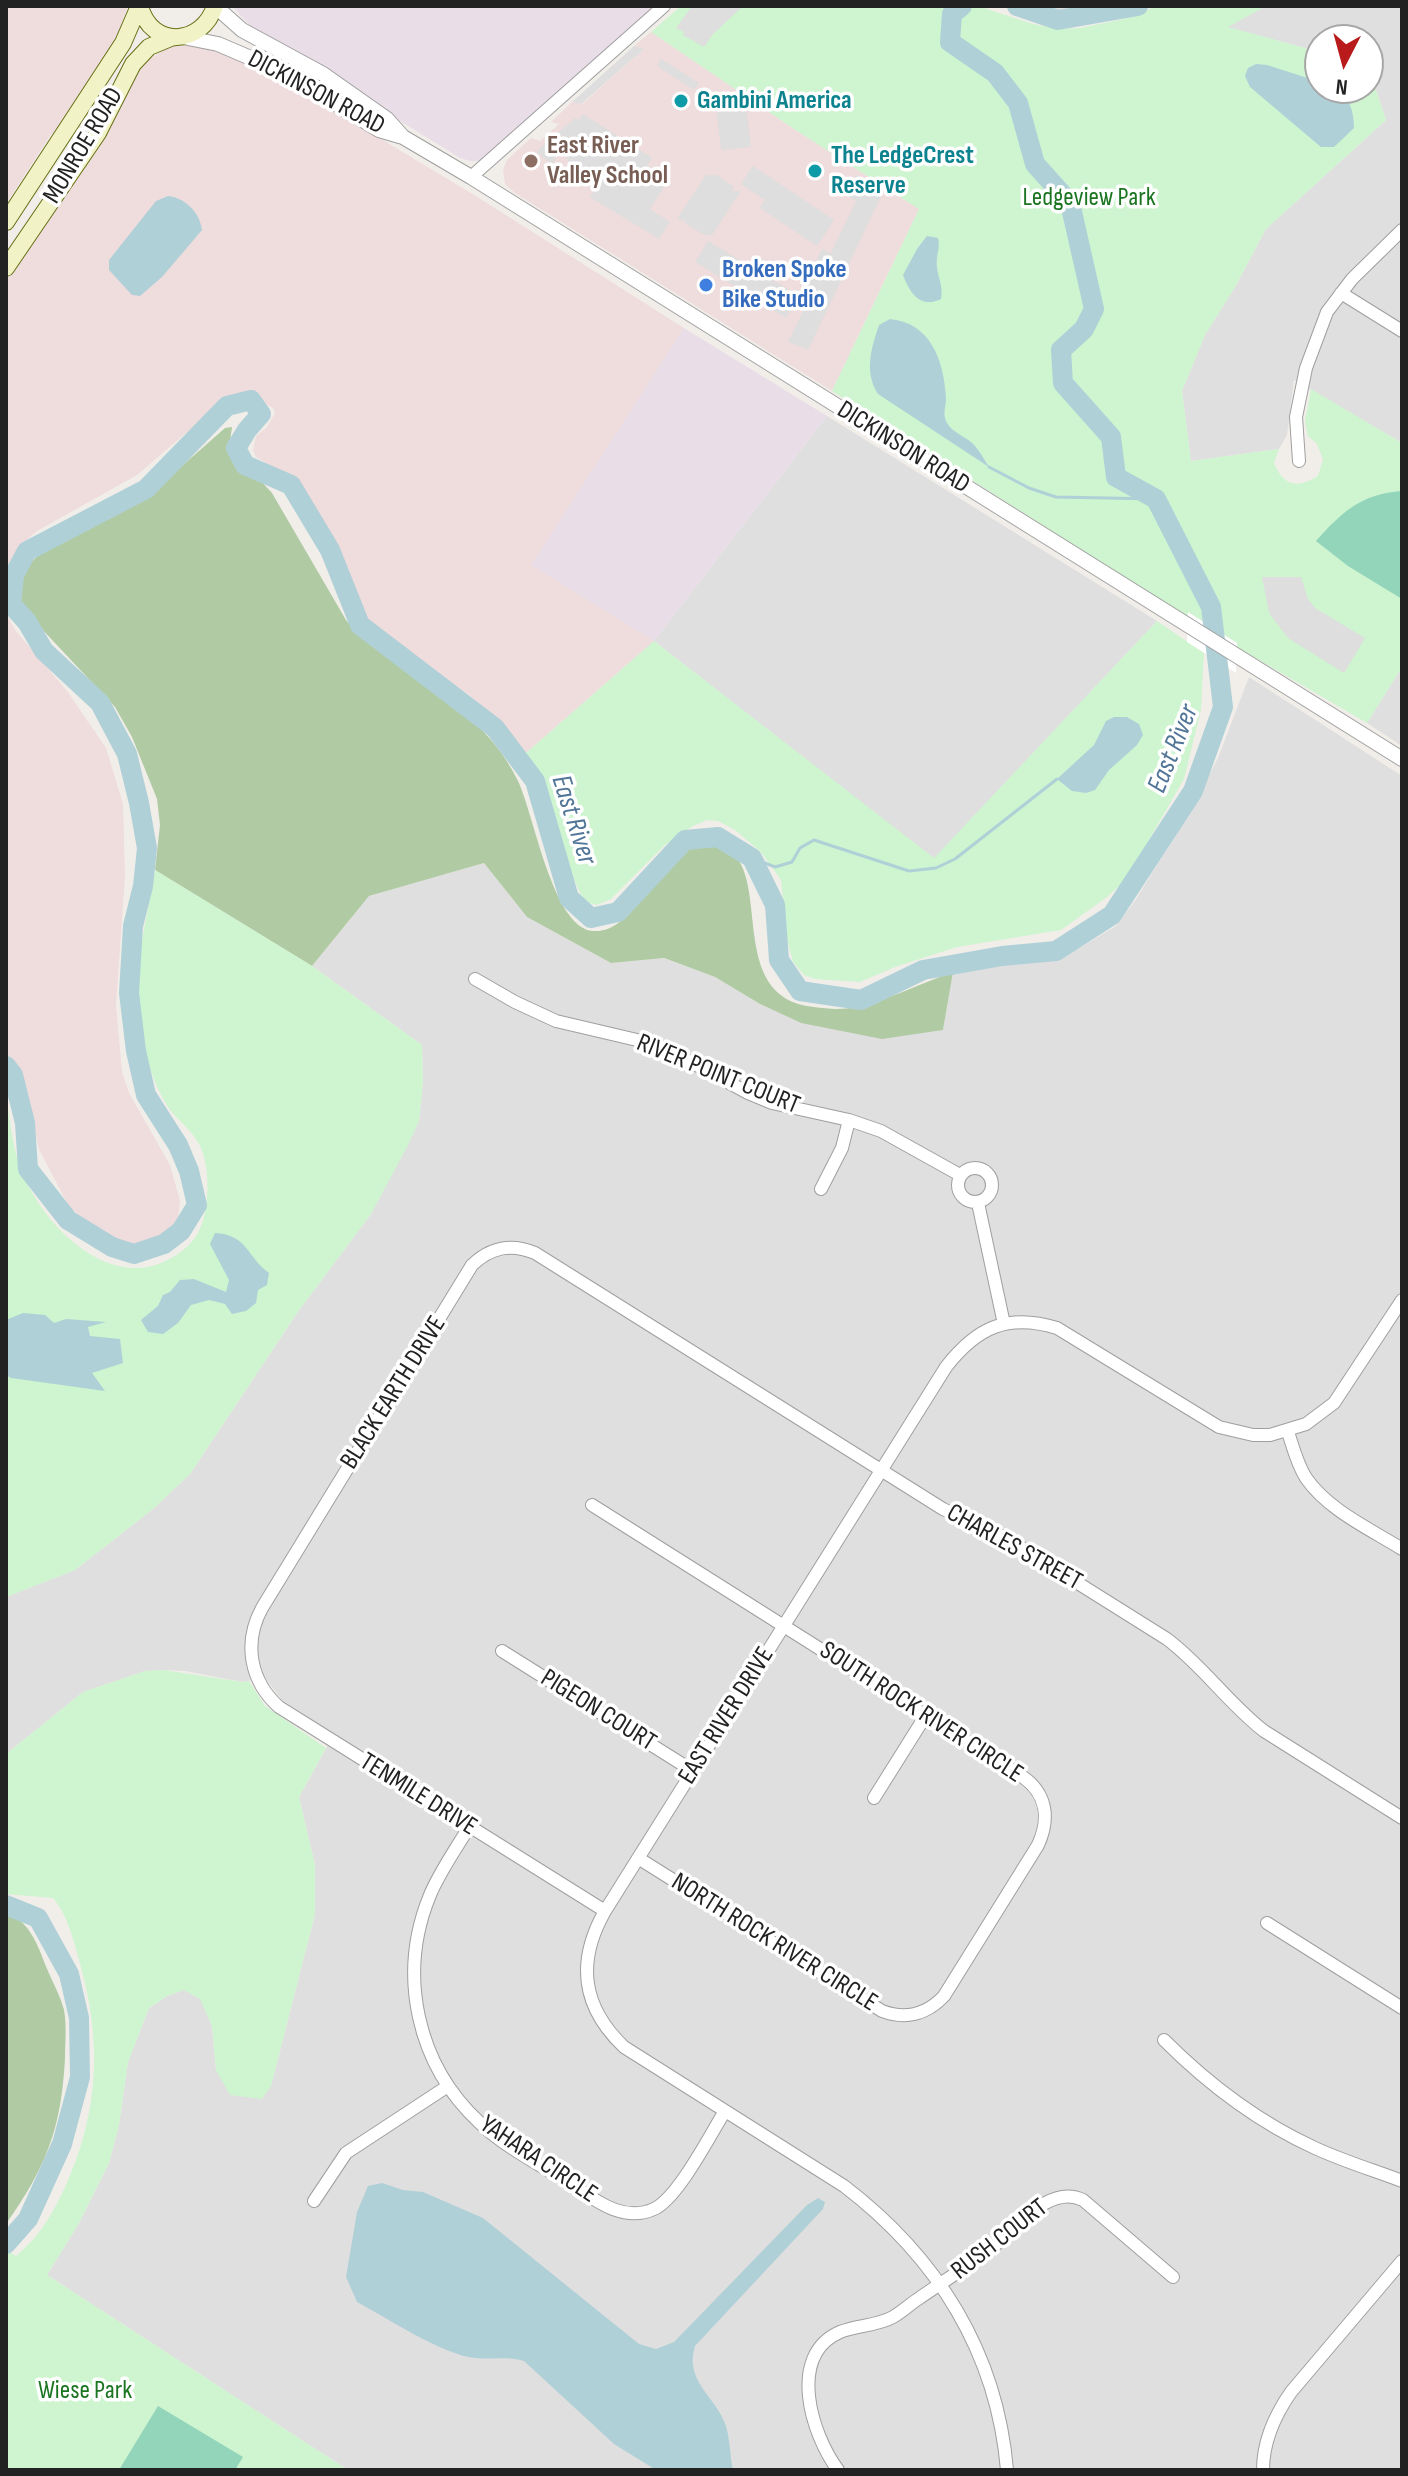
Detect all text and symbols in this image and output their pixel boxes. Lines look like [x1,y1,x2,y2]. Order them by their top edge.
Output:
north arrow [1304,24,1384,104]
street label: DICKINSON ROAD [242,44,390,142]
text: N [1334,72,1349,100]
street label: MONROE ROAD [37,82,131,210]
place label: Gambini America [697,85,852,117]
marker: Gambini America [672,92,690,110]
place label: East River Valley School [547,130,668,192]
place label: The LedgeCrest Reserve [831,140,974,202]
marker: East River Valley School [522,152,540,170]
marker: The LedgeCrest Reserve [806,162,824,180]
park label: Ledgeview Park [1022,182,1156,214]
place label: Broken Spoke Bike Studio [722,254,847,316]
marker: Broken Spoke Bike Studio [697,276,715,294]
street label: DICKINSON ROAD [831,395,975,501]
water label: East River [1141,700,1207,798]
water label: East River [543,771,603,869]
street label: RIVER POINT COURT [632,1028,804,1122]
street label: BLACK EARTH DRIVE [335,1311,453,1475]
street label: CHARLES STREET [941,1498,1087,1598]
street label: SOUTH ROCK RIVER CIRCLE [813,1636,1029,1790]
street label: EAST RIVER DRIVE [673,1642,781,1790]
street label: PIGEON COURT [535,1663,661,1759]
street label: TENMILE DRIVE [354,1747,482,1843]
street label: NORTH ROCK RIVER CIRCLE [665,1867,883,2019]
street label: YAHARA CIRCLE [473,2109,603,2211]
street label: RUSH COURT [946,2193,1054,2287]
park label: Wiese Park [38,2375,132,2407]

